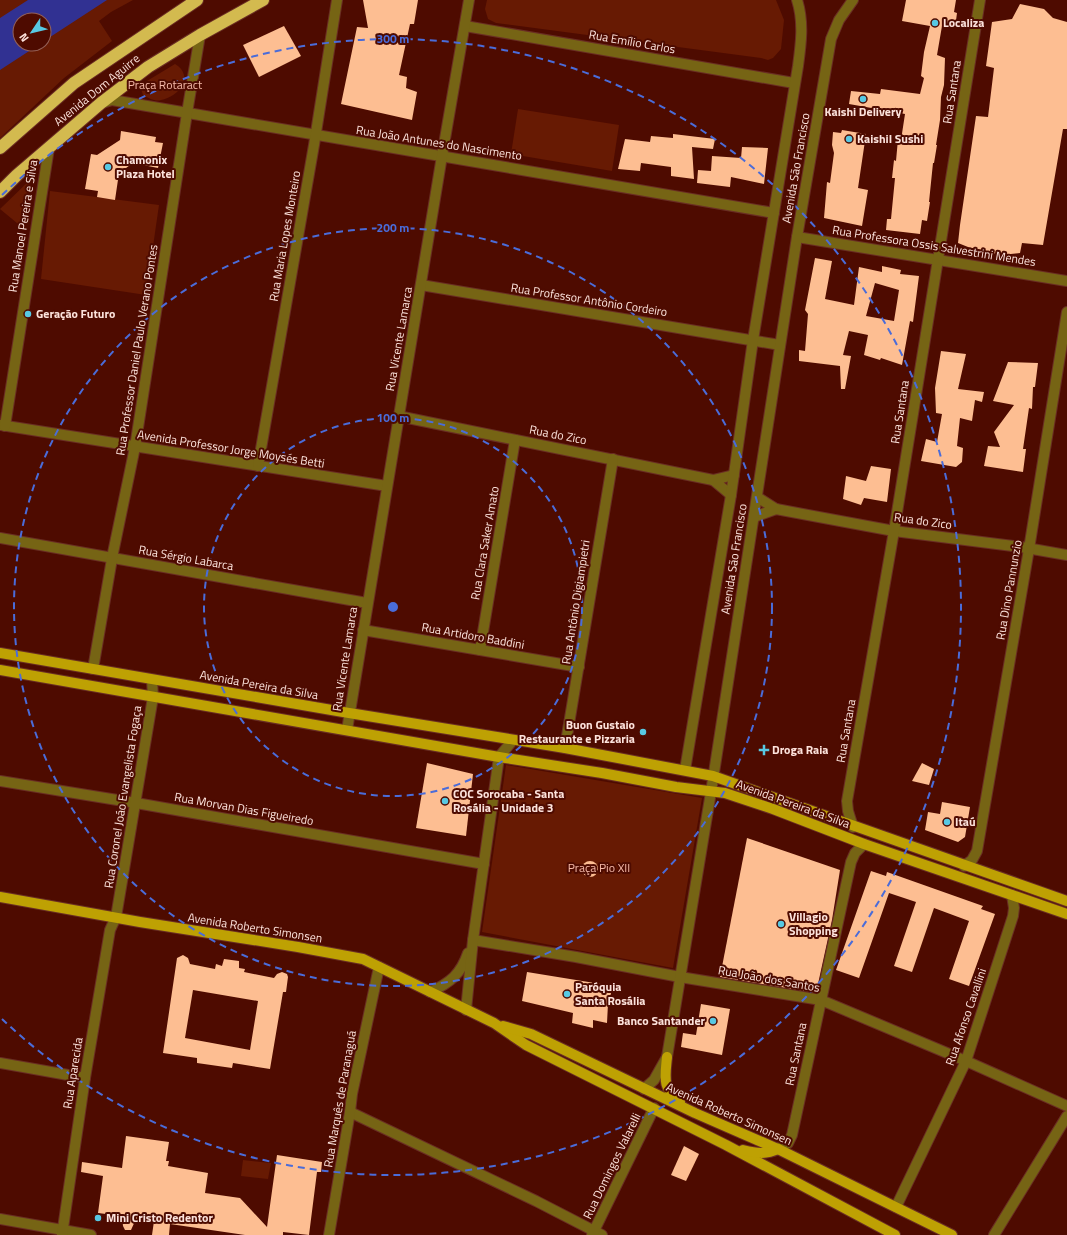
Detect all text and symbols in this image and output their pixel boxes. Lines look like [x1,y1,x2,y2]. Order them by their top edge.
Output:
north arrow [12,12,52,52]
place label: Localiza [943,13,984,32]
marker: Localiza [930,18,940,28]
street label: Rua Emílio Carlos [587,25,677,59]
text: 300 m [377,29,409,48]
text: N [15,30,33,45]
street label: Avenida Dom Aguirre [50,49,144,130]
street label: Rua Santana [937,59,966,125]
park label: Praça Rotaract [128,75,203,94]
marker: Kaishi Delivery [858,94,868,104]
place label: Kaishi Delivery [825,102,901,121]
street label: Avenida São Francisco [776,111,815,225]
street label: Rua João Antunes do Nascimento [355,120,523,165]
place label: KaishiI Sushi [857,129,923,148]
marker: KaishiI Sushi [844,134,854,144]
place label: Chamonix Plaza Hotel [116,150,175,183]
street label: Rua Manoel Pereira e Silva [3,158,42,293]
marker: Chamonix Plaza Hotel [103,162,113,172]
street label: Rua Maria Lopes Monteiro [264,169,305,303]
text: 200 m [377,218,409,237]
street label: Rua Professora Ossis Salvestrini Mendes [831,220,1038,271]
street label: Rua Professor Daniel Paulo Verano Pontes [110,243,163,457]
street label: Rua Professor Antônio Cordeiro [509,278,669,321]
street label: Rua Vicente Lamarca [380,285,417,393]
place label: Geração Futuro [36,304,115,323]
marker: Geração Futuro [23,309,33,319]
street label: Rua Santana [885,379,914,445]
text: 100 m [377,408,409,427]
street label: Rua do Zico [528,420,589,449]
street label: Avenida Professor Jorge Moysés Betti [136,424,326,473]
street label: Rua Clara Saker Amato [465,485,504,601]
street label: Avenida São Francisco [715,502,752,616]
street label: Rua do Zico [893,507,953,534]
street label: Rua Antônio Digiampietri [556,538,595,665]
street label: Rua Dino Pannunzio [990,538,1027,641]
street label: Rua Sérgio Labarca [137,540,235,575]
centre of rings [386,600,400,614]
street label: Rua Vicente Lamarca [327,605,362,713]
street label: Rua Artidoro Baddini [420,617,526,654]
street label: Avenida Pereira da Silva [198,665,320,704]
street label: Rua Santana [831,698,860,764]
street label: Rua Coronel Joáo Evangelista Fogaça [99,704,146,890]
place label: Buon Gustaio Restaurante e Pizzaria [519,715,635,748]
marker: Buon Gustaio Restaurante e Pizzaria [638,727,648,737]
place label: Droga Raia [772,740,828,759]
marker: Droga Raia [759,745,769,755]
street label: Avenida Pereira da Silva [734,774,853,833]
place label: COC Sorocaba - Santa Rosália - Unidade 3 [453,784,564,817]
street label: Rua Morvan Dias Figueiredo [173,787,315,830]
marker: COC Sorocaba - Santa Rosália - Unidade 3 [440,796,450,806]
place label: Itaú [955,812,976,831]
marker: Itaú [942,817,952,827]
park label: Praça Pio XII [568,858,630,877]
street label: Avenida Roberto Simonsen [186,907,324,948]
place label: Villagio Shopping [789,907,838,940]
marker: Villagio Shopping [776,919,786,929]
street label: Rua João dos Santos [717,960,822,997]
street label: Rua Afonso Cavallini [940,965,991,1068]
place label: Paróquia Santa Rosália [575,977,645,1010]
marker: Paróquia Santa Rosália [562,989,572,999]
place label: Banco Santander [617,1011,706,1030]
marker: Banco Santander [708,1016,718,1026]
street label: Rua Santana [780,1021,811,1087]
street label: Rua Marquês de Paranaguá [318,1029,361,1169]
street label: Rua Aparecida [57,1036,88,1110]
street label: Avenida Roberto Simonsen [663,1077,795,1150]
street label: Rua Domingos Valarelli [578,1109,646,1222]
place label: Mini Cristo Redentor [106,1208,213,1227]
marker: Mini Cristo Redentor [93,1213,103,1223]

